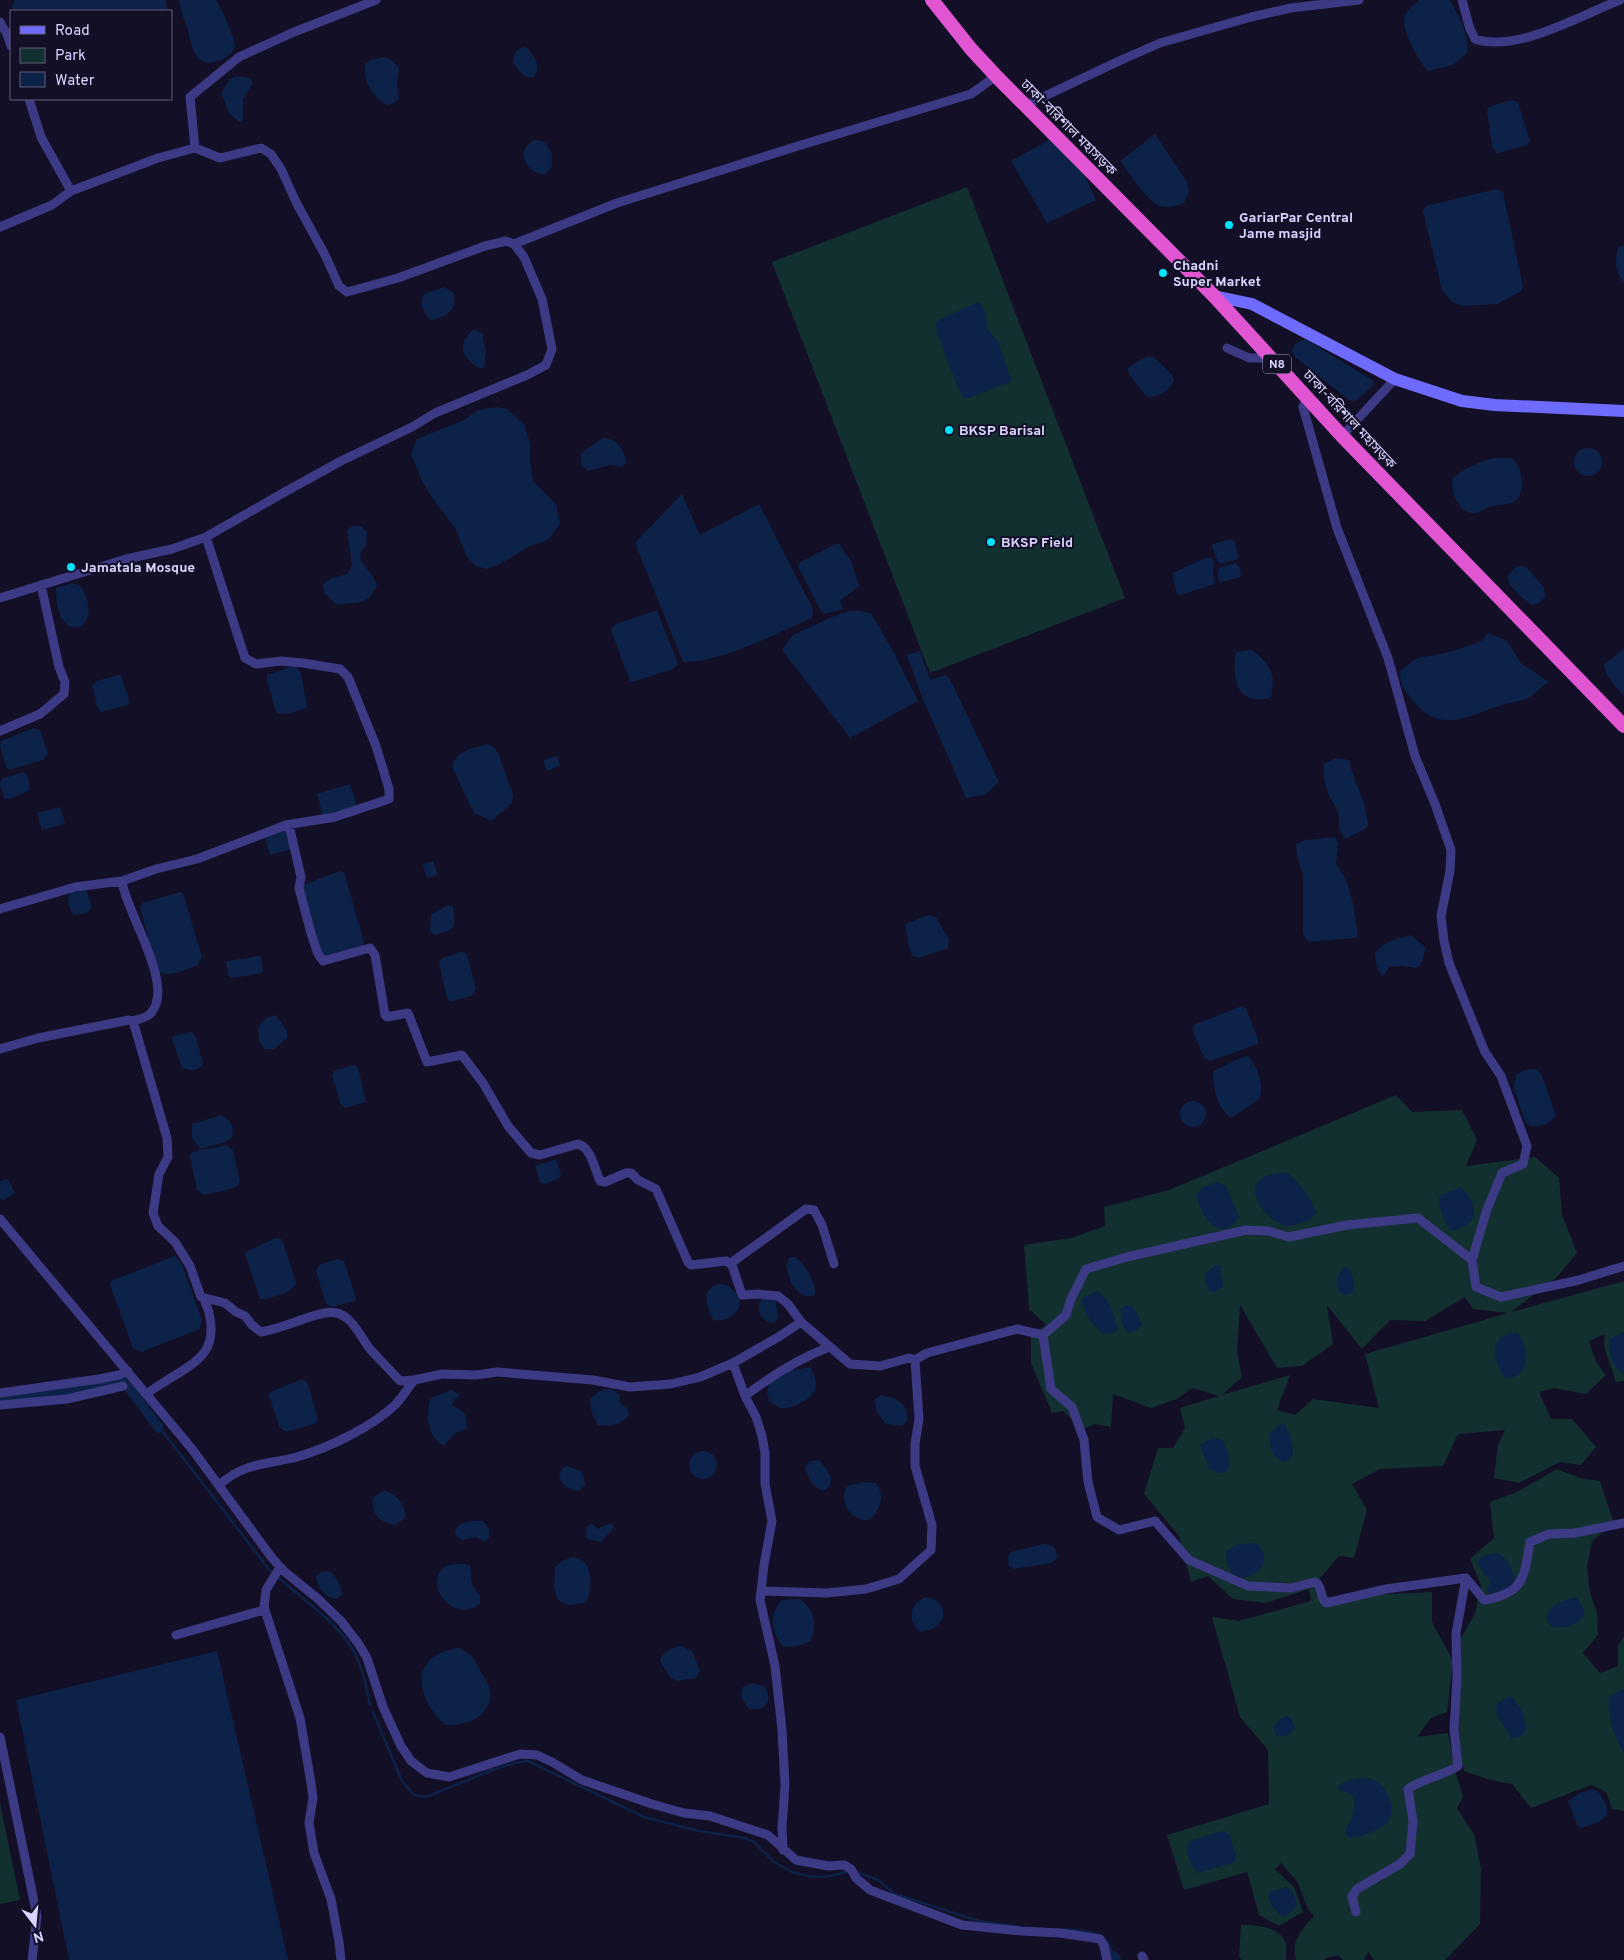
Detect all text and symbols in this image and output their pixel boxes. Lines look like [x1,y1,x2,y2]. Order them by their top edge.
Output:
legend [10,10,172,100]
text: Road [55,22,90,41]
text: Park [55,47,86,66]
text: Water [55,72,95,91]
street label: ঢাকা-বরিশাল মহাসড়ক [1016,75,1121,180]
place label: GariarPar Central Jame masjid [1239,210,1353,243]
marker: GariarPar Central Jame masjid [1223,219,1235,231]
place label: Chadni Super Market [1173,258,1261,291]
marker: Chadni Super Market [1157,267,1169,279]
road number: N8 [1263,354,1291,374]
street label: ঢাকা-বরিশাল মহাসড়ক [1298,366,1400,473]
place label: BKSP Barisal [959,423,1045,440]
marker: BKSP Barisal [943,424,955,436]
place label: BKSP Field [1001,535,1073,552]
marker: BKSP Field [985,536,997,548]
place label: Jamatala Mosque [81,560,195,577]
marker: Jamatala Mosque [65,561,77,573]
north arrow [10,1900,60,1950]
text: N [31,1926,45,1946]

